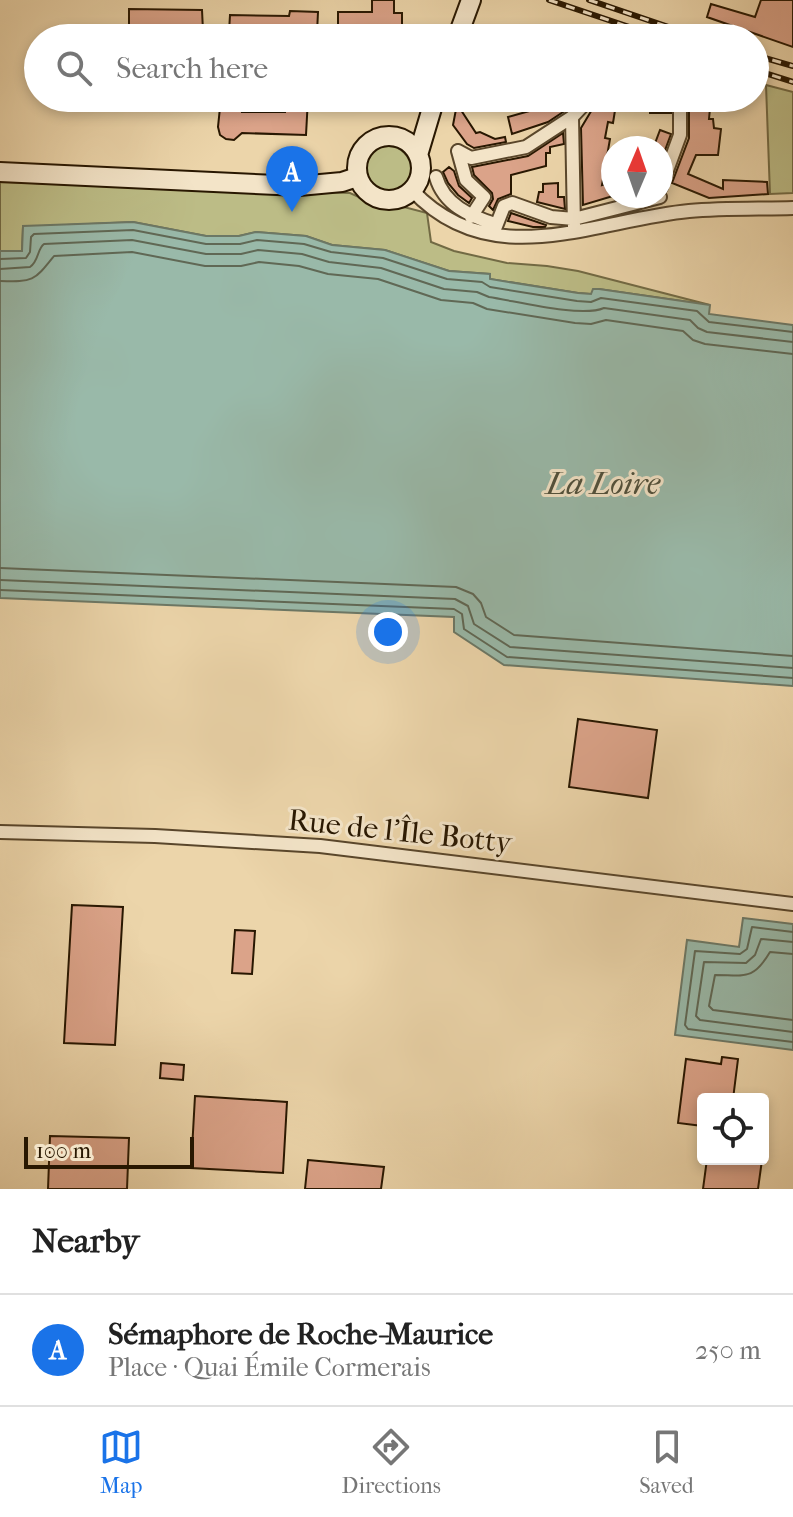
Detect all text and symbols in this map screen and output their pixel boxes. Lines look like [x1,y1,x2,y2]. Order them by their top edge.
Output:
search box [24,24,769,112]
icon: search [52,46,96,90]
text: Search here [116,51,268,86]
north arrow [601,136,673,208]
pin: A [266,146,318,212]
water label: La Loire [544,465,661,502]
your location [368,612,408,652]
street label: Rue de l'Île Botty [286,802,515,861]
map controls [697,1093,769,1165]
button: locate [697,1093,769,1165]
scale bar [24,1133,194,1169]
text: 100 m [36,1138,91,1164]
text: Nearby [32,1221,139,1261]
text: Sémaphore de Roche-Maurice [108,1317,493,1352]
text: A [50,1335,66,1366]
text: 250 m [695,1335,761,1366]
text: Place · Quai Émile Cormerais [108,1352,431,1383]
tab: Map [99,1425,143,1499]
tab: Directions [342,1425,441,1499]
tab: Saved [639,1425,694,1499]

